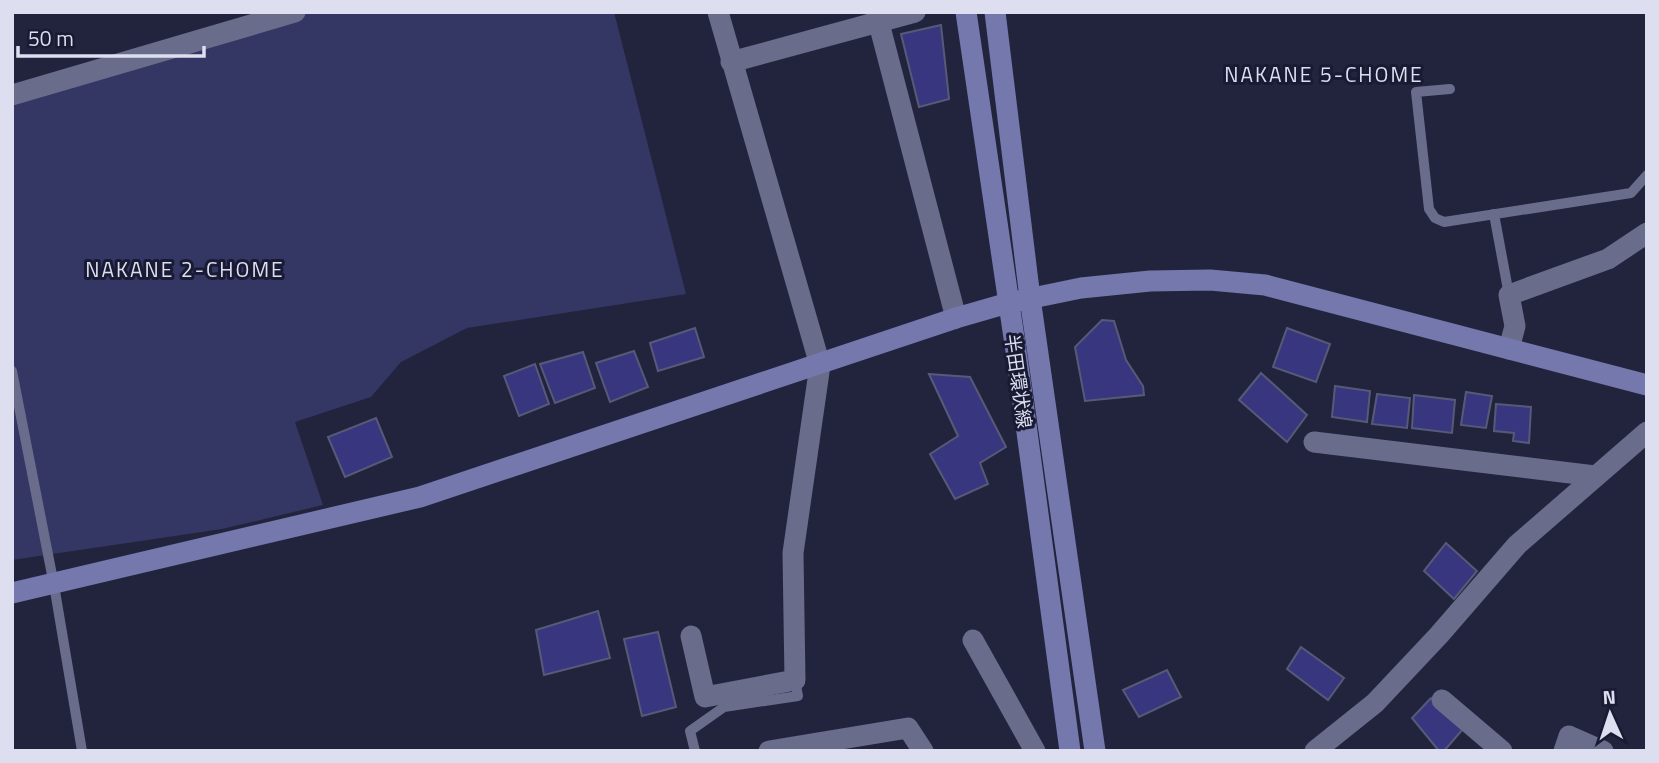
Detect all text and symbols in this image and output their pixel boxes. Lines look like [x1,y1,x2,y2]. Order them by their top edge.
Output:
scale bar [18,14,203,58]
text: 50 m [28,22,74,54]
district label: NAKANE 5-CHOME [1224,58,1424,90]
district label: NAKANE 2-CHOME [85,253,285,285]
street label: 半田環状線 [998,332,1040,430]
north arrow [1575,679,1645,749]
text: N [1602,682,1616,711]

